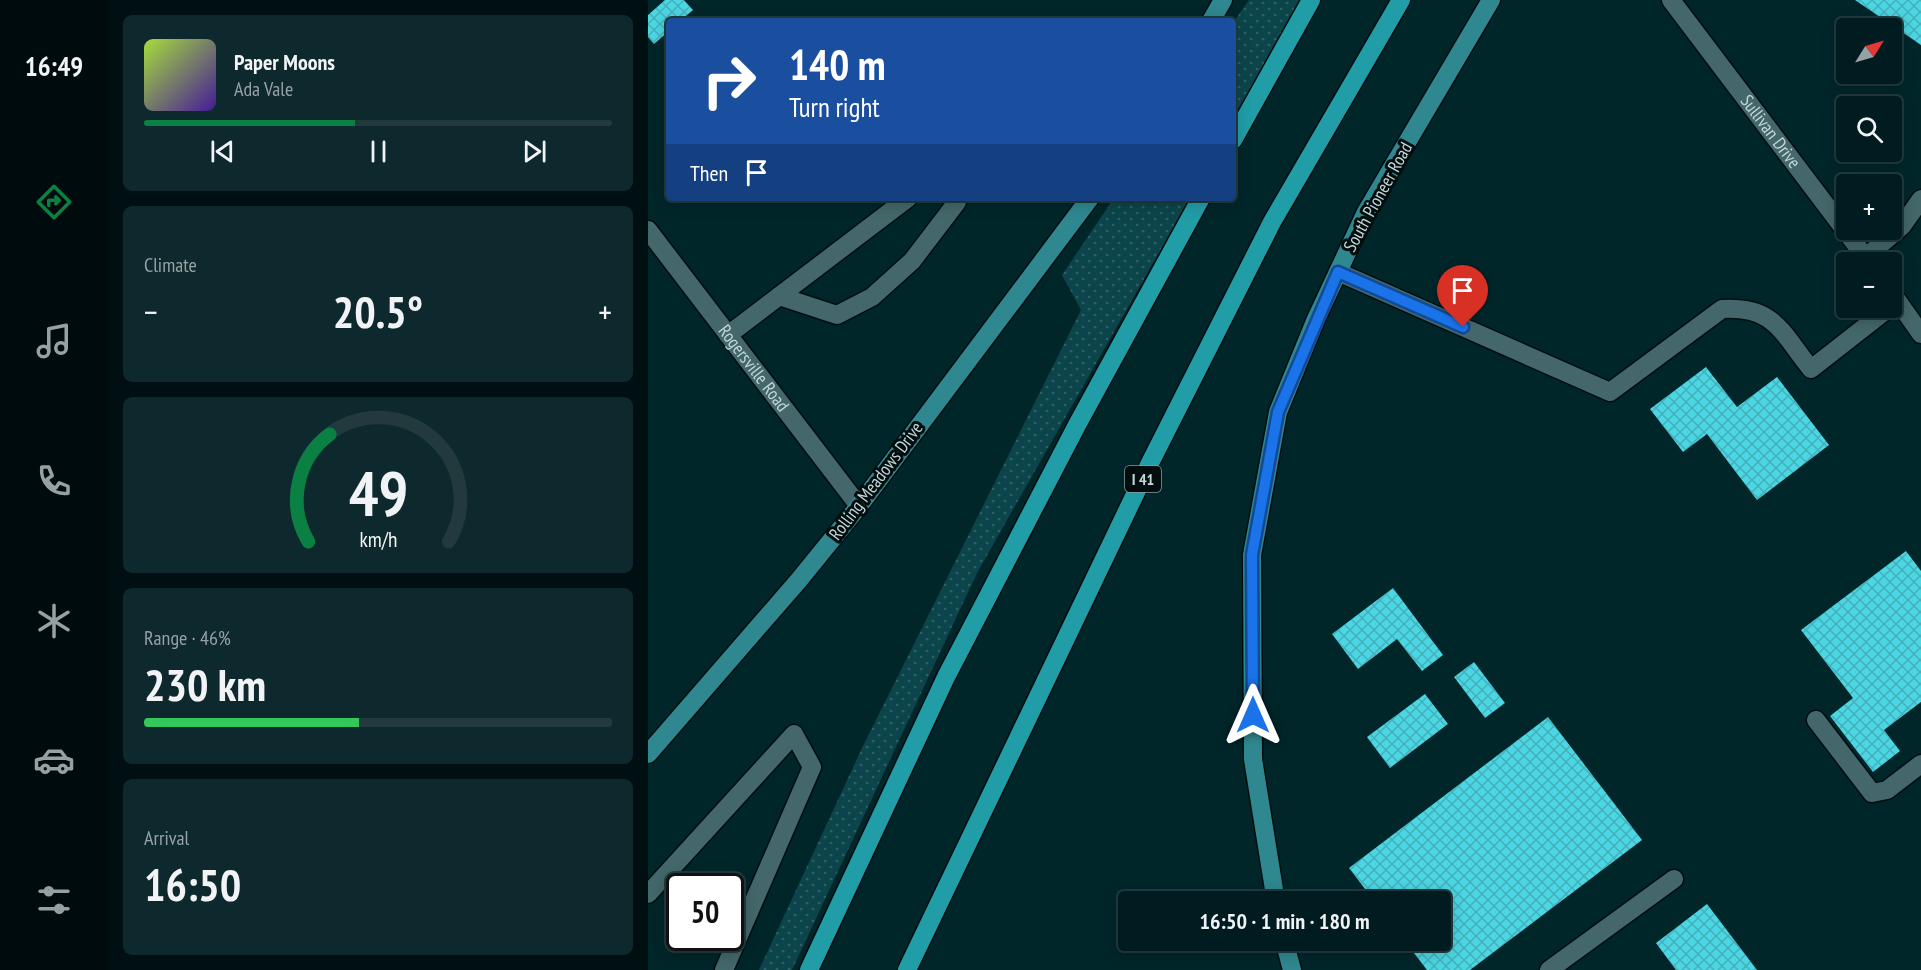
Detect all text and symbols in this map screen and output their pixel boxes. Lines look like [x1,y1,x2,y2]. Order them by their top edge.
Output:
north arrow [1836,18,1902,84]
map controls [1836,18,1902,318]
text: 140 m [789,37,886,92]
icon: right [690,42,768,120]
text: Paper Moons [234,48,335,76]
text: 16:49 [25,49,83,83]
text: Ada Vale [234,76,293,102]
text: Turn right [789,90,880,124]
street label: Sullivan Drive [1736,90,1806,173]
button: search [1836,96,1902,162]
icon: previous [206,135,239,168]
icon: pause [362,135,395,168]
icon: next [518,135,551,168]
street label: South Pioneer Road [1338,138,1417,256]
icon: arrive [740,156,773,189]
text: Then [690,159,728,187]
button: + [1836,174,1902,240]
icon: directions [33,181,75,223]
text: Climate [144,252,197,278]
button: − [1836,252,1902,318]
pin [1437,265,1488,327]
icon: arrive [1446,274,1479,307]
text: 20.5° [333,282,423,340]
text: − [144,290,158,333]
text: + [598,290,612,333]
icon: music [33,320,75,362]
street label: Rogersville Road [714,320,795,416]
street label: Rolling Meadows Drive [824,417,928,544]
text: 49 [348,452,408,533]
icon: phone [33,460,75,502]
road number: I 41 [1125,466,1161,492]
text: km/h [359,525,397,553]
icon: climate [33,600,75,642]
text: Range · 46% [144,625,231,651]
text: 230 km [144,655,266,713]
position arrow [1221,683,1285,747]
icon: car [33,739,75,781]
text: Arrival [144,825,189,851]
text: 16:50 [144,855,241,913]
speed limit sign: 50 [666,873,744,951]
icon: filters [33,879,75,921]
text: 16:50 · 1 min · 180 m [1199,907,1370,935]

